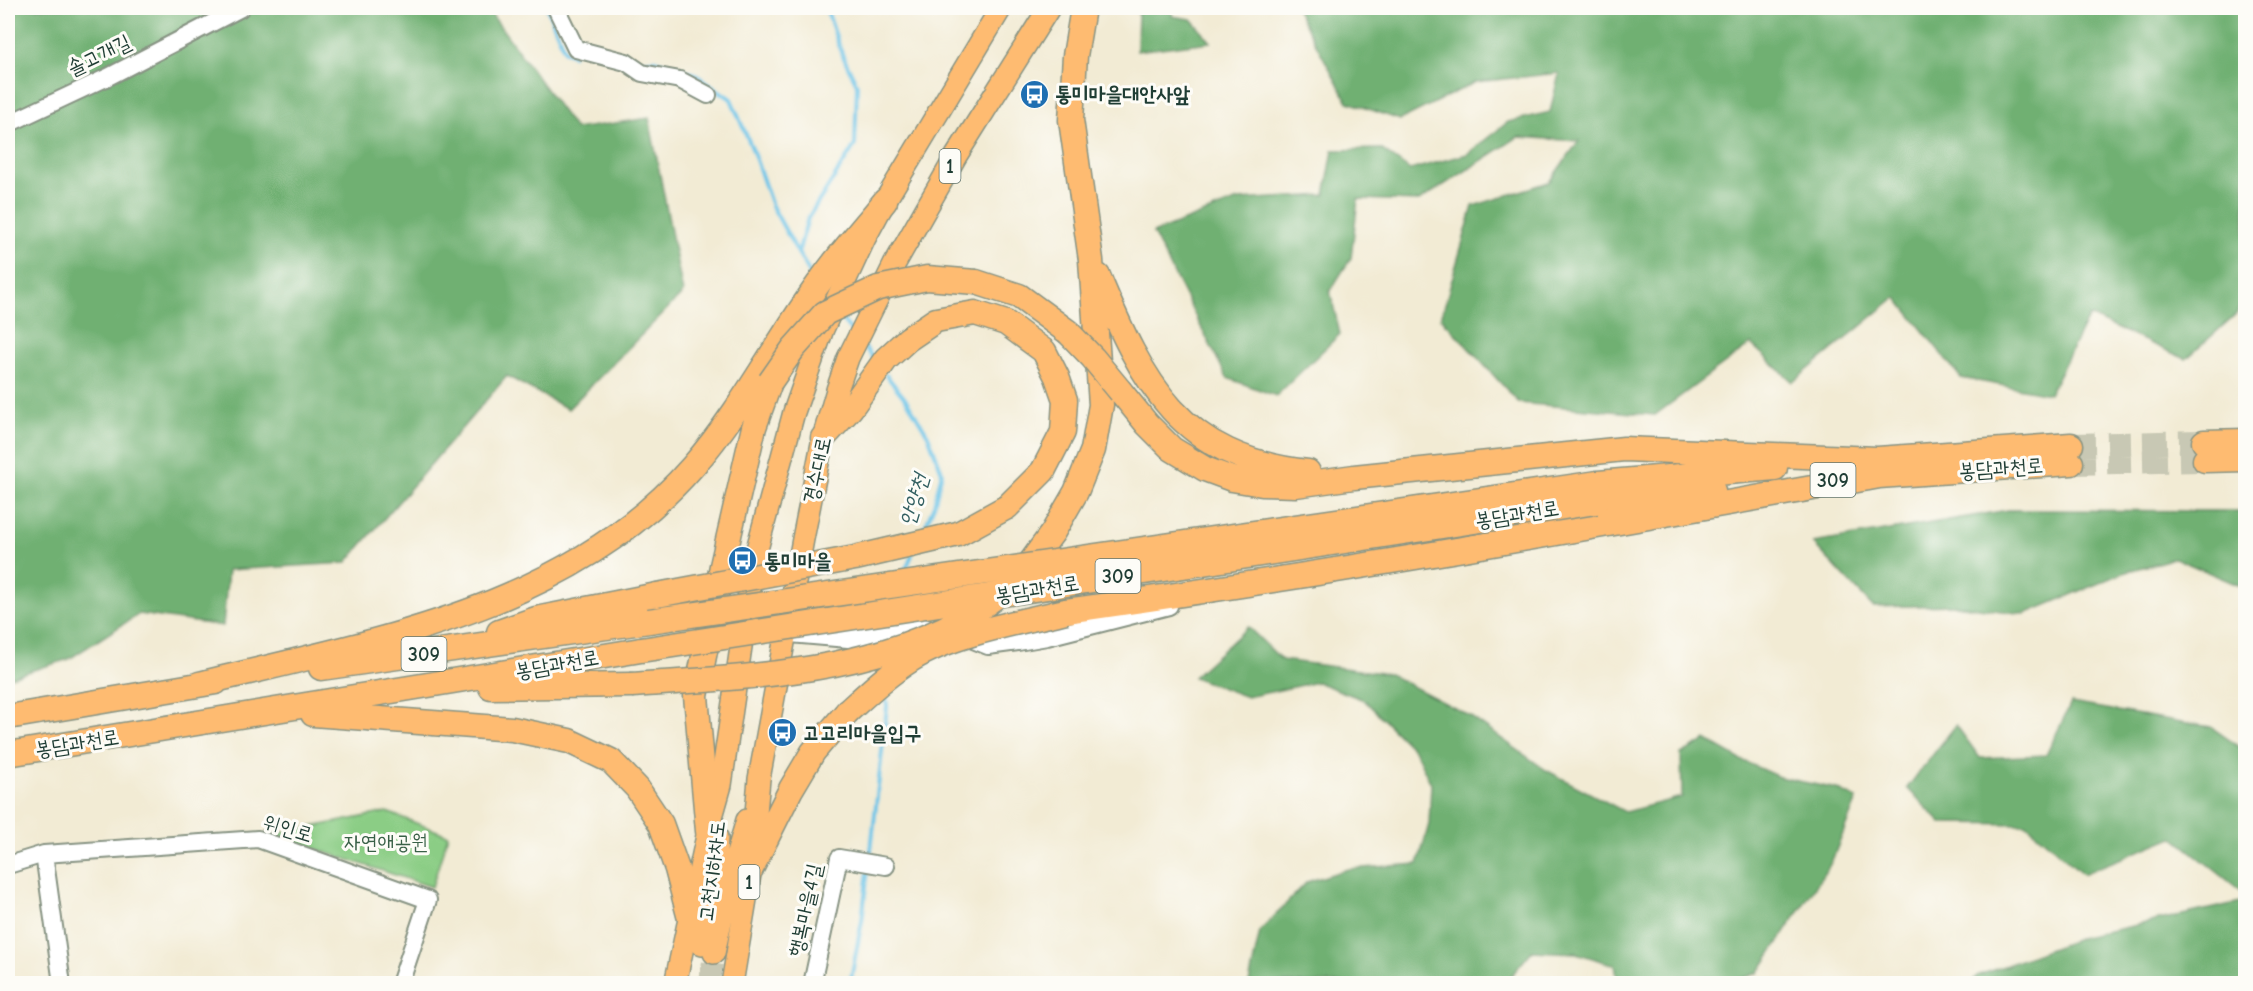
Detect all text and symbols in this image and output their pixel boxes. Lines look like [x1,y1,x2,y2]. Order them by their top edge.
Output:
street label: 솔고개길 [63,29,135,81]
bus stop icon: 통미마을대안사앞 [1018,78,1050,110]
place label: 통미마을대안사앞 [1055,82,1190,106]
road number: 1 [940,149,960,183]
street label: 경수대로 [798,434,836,506]
street label: 봉담과천로 [1958,453,2044,483]
road number: 309 [1810,463,1856,497]
water label: 안양천 [894,469,935,529]
street label: 봉담과천로 [1473,496,1561,532]
bus stop icon: 통미마을 [727,545,759,577]
place label: 통미마을 [764,549,832,573]
road number: 309 [1096,559,1140,593]
street label: 봉담과천로 [993,571,1081,607]
road number: 309 [402,637,446,671]
street label: 봉담과천로 [513,645,601,683]
bus stop icon: 고고리마을입구 [766,717,798,749]
place label: 고고리마을입구 [803,721,921,745]
street label: 봉담과천로 [33,725,121,761]
street label: 위인로 [260,809,316,847]
street label: 고천지하차도 [694,819,730,923]
park label: 자연애공원 [344,830,428,854]
street label: 행복마을4길 [783,861,827,959]
road number: 1 [738,865,760,899]

